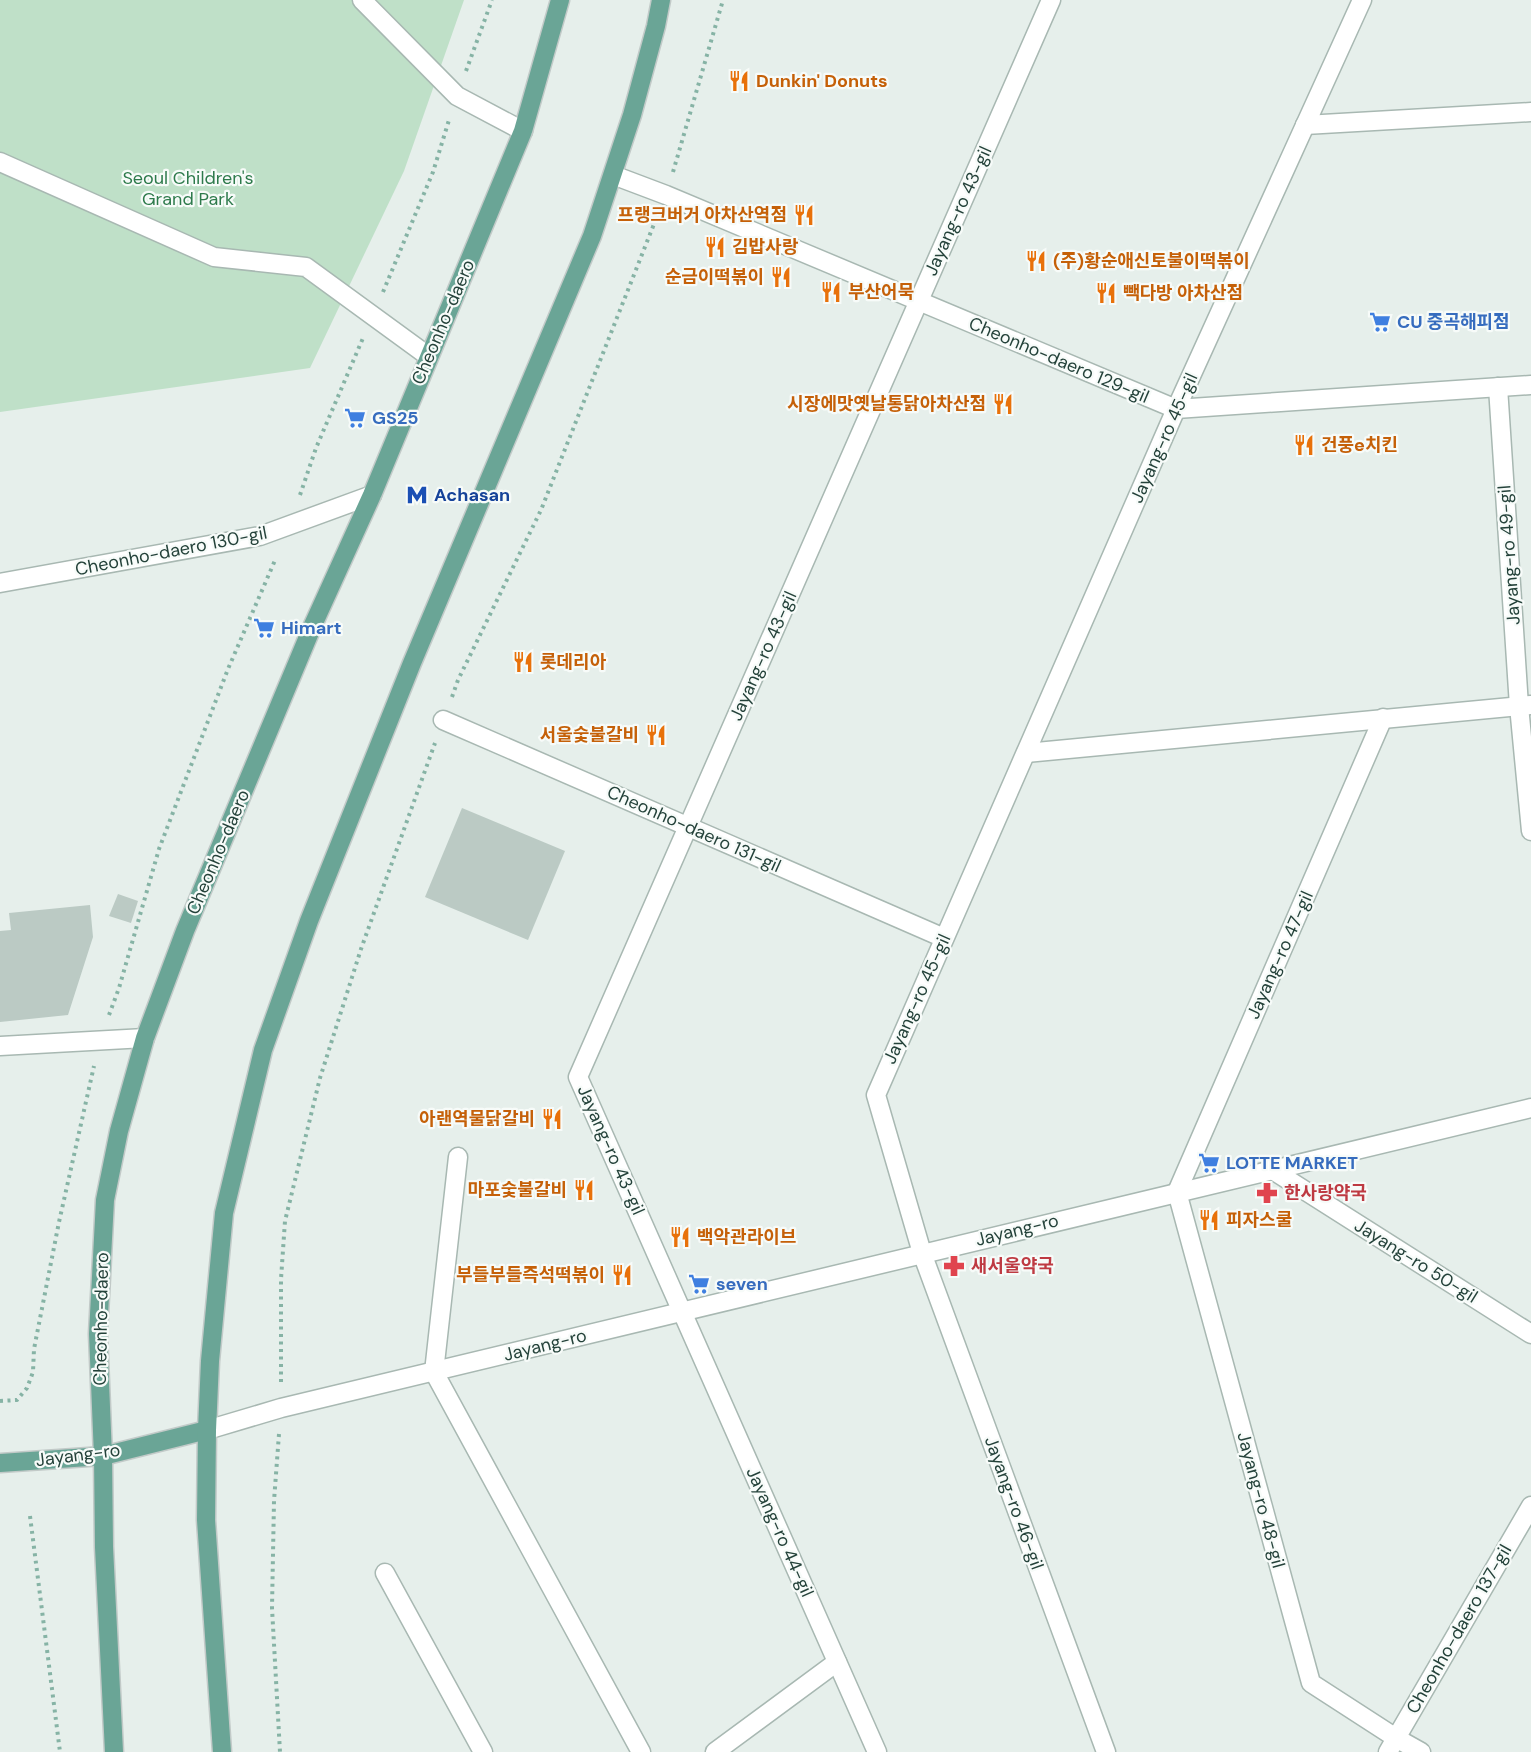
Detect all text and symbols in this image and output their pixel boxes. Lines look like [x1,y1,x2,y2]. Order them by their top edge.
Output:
restaurant icon: Dunkin' Donuts [727,69,751,93]
place label: Dunkin' Donuts [756,69,888,93]
street label: Jayang-ro 43-gil [919,142,997,280]
park label: Seoul Children's Grand Park [122,166,254,211]
place label: 프랭크버거 아차산역점 [617,203,787,227]
restaurant icon: 프랭크버거 아차산역점 [792,203,816,227]
restaurant icon: 김밥사랑 [703,235,727,259]
place label: 김밥사랑 [732,235,799,259]
restaurant icon: (주)황순애신토불이떡볶이 [1024,249,1048,273]
place label: (주)황순애신토불이떡볶이 [1053,249,1250,273]
street label: Cheonho-daero [406,256,480,388]
place label: 순금이떡볶이 [665,265,764,289]
restaurant icon: 순금이떡볶이 [769,265,793,289]
restaurant icon: 부산어묵 [819,280,843,304]
place label: 부산어묵 [848,280,914,304]
restaurant icon: 빽다방 아차산점 [1094,281,1118,305]
place label: 빽다방 아차산점 [1123,281,1243,305]
supermarket icon: CU 중곡해피점 [1368,310,1392,334]
place label: CU 중곡해피점 [1397,310,1510,334]
street label: Cheonho-daero 129-gil [965,311,1153,409]
street label: Jayang-ro 45-gil [1125,369,1203,507]
place label: 시장에맛옛날통닭아차산점 [787,392,986,416]
restaurant icon: 시장에맛옛날통닭아차산점 [991,392,1015,416]
supermarket icon: GS25 [343,406,367,430]
place label: GS25 [372,406,418,430]
restaurant icon: 건풍e치킨 [1292,433,1316,457]
place label: 건풍e치킨 [1321,433,1398,457]
metro station icon: Achasan [405,483,429,507]
place label: Achasan [434,483,510,507]
street label: Jayang-ro 49-gil [1492,484,1526,626]
street label: Cheonho-daero 130-gil [73,521,269,581]
street label: Jayang-ro 43-gil [724,587,802,725]
supermarket icon: Himart [252,616,276,640]
place label: Himart [281,616,341,640]
restaurant icon: 롯데리아 [511,650,535,674]
place label: 롯데리아 [540,650,607,674]
place label: 서울숯불갈비 [540,723,639,747]
restaurant icon: 서울숯불갈비 [644,723,668,747]
street label: Cheonho-daero 131-gil [603,780,785,878]
street label: Cheonho-daero [181,786,255,918]
street label: Jayang-ro 47-gil [1241,887,1319,1023]
street label: Jayang-ro 45-gil [878,930,956,1068]
street label: Jayang-ro 43-gil [572,1081,650,1219]
place label: 아랜역물닭갈비 [419,1107,535,1131]
restaurant icon: 아랜역물닭갈비 [540,1107,564,1131]
supermarket icon: LOTTE MARKET [1197,1151,1221,1175]
place label: LOTTE MARKET [1226,1151,1358,1175]
place label: 마포숯불갈비 [468,1178,567,1202]
restaurant icon: 마포숯불갈비 [572,1178,596,1202]
pharmacy icon: 한사랑약국 [1255,1181,1279,1205]
place label: 한사랑약국 [1284,1181,1367,1205]
street label: Jayang-ro [973,1208,1061,1252]
restaurant icon: 피자스쿨 [1197,1208,1221,1232]
place label: 피자스쿨 [1226,1208,1292,1232]
street label: Jayang-ro 50-gil [1350,1213,1482,1309]
restaurant icon: 백악관라이브 [668,1225,692,1249]
place label: 백악관라이브 [697,1225,796,1249]
street label: Cheonho-daero [88,1252,114,1386]
pharmacy icon: 새서울약국 [942,1254,966,1278]
place label: 새서울약국 [971,1254,1054,1278]
place label: 부들부들즉석떡볶이 [456,1263,605,1287]
restaurant icon: 부들부들즉석떡볶이 [610,1263,634,1287]
supermarket icon: seven [687,1272,711,1296]
place label: seven [716,1272,768,1296]
street label: Jayang-ro [501,1323,589,1367]
street label: Jayang-ro 48-gil [1231,1429,1291,1571]
street label: Jayang-ro 46-gil [979,1433,1049,1573]
street label: Jayang-ro [34,1438,122,1472]
street label: Jayang-ro 44-gil [741,1463,819,1601]
street label: Cheonho-daero 137-gil [1401,1540,1517,1718]

